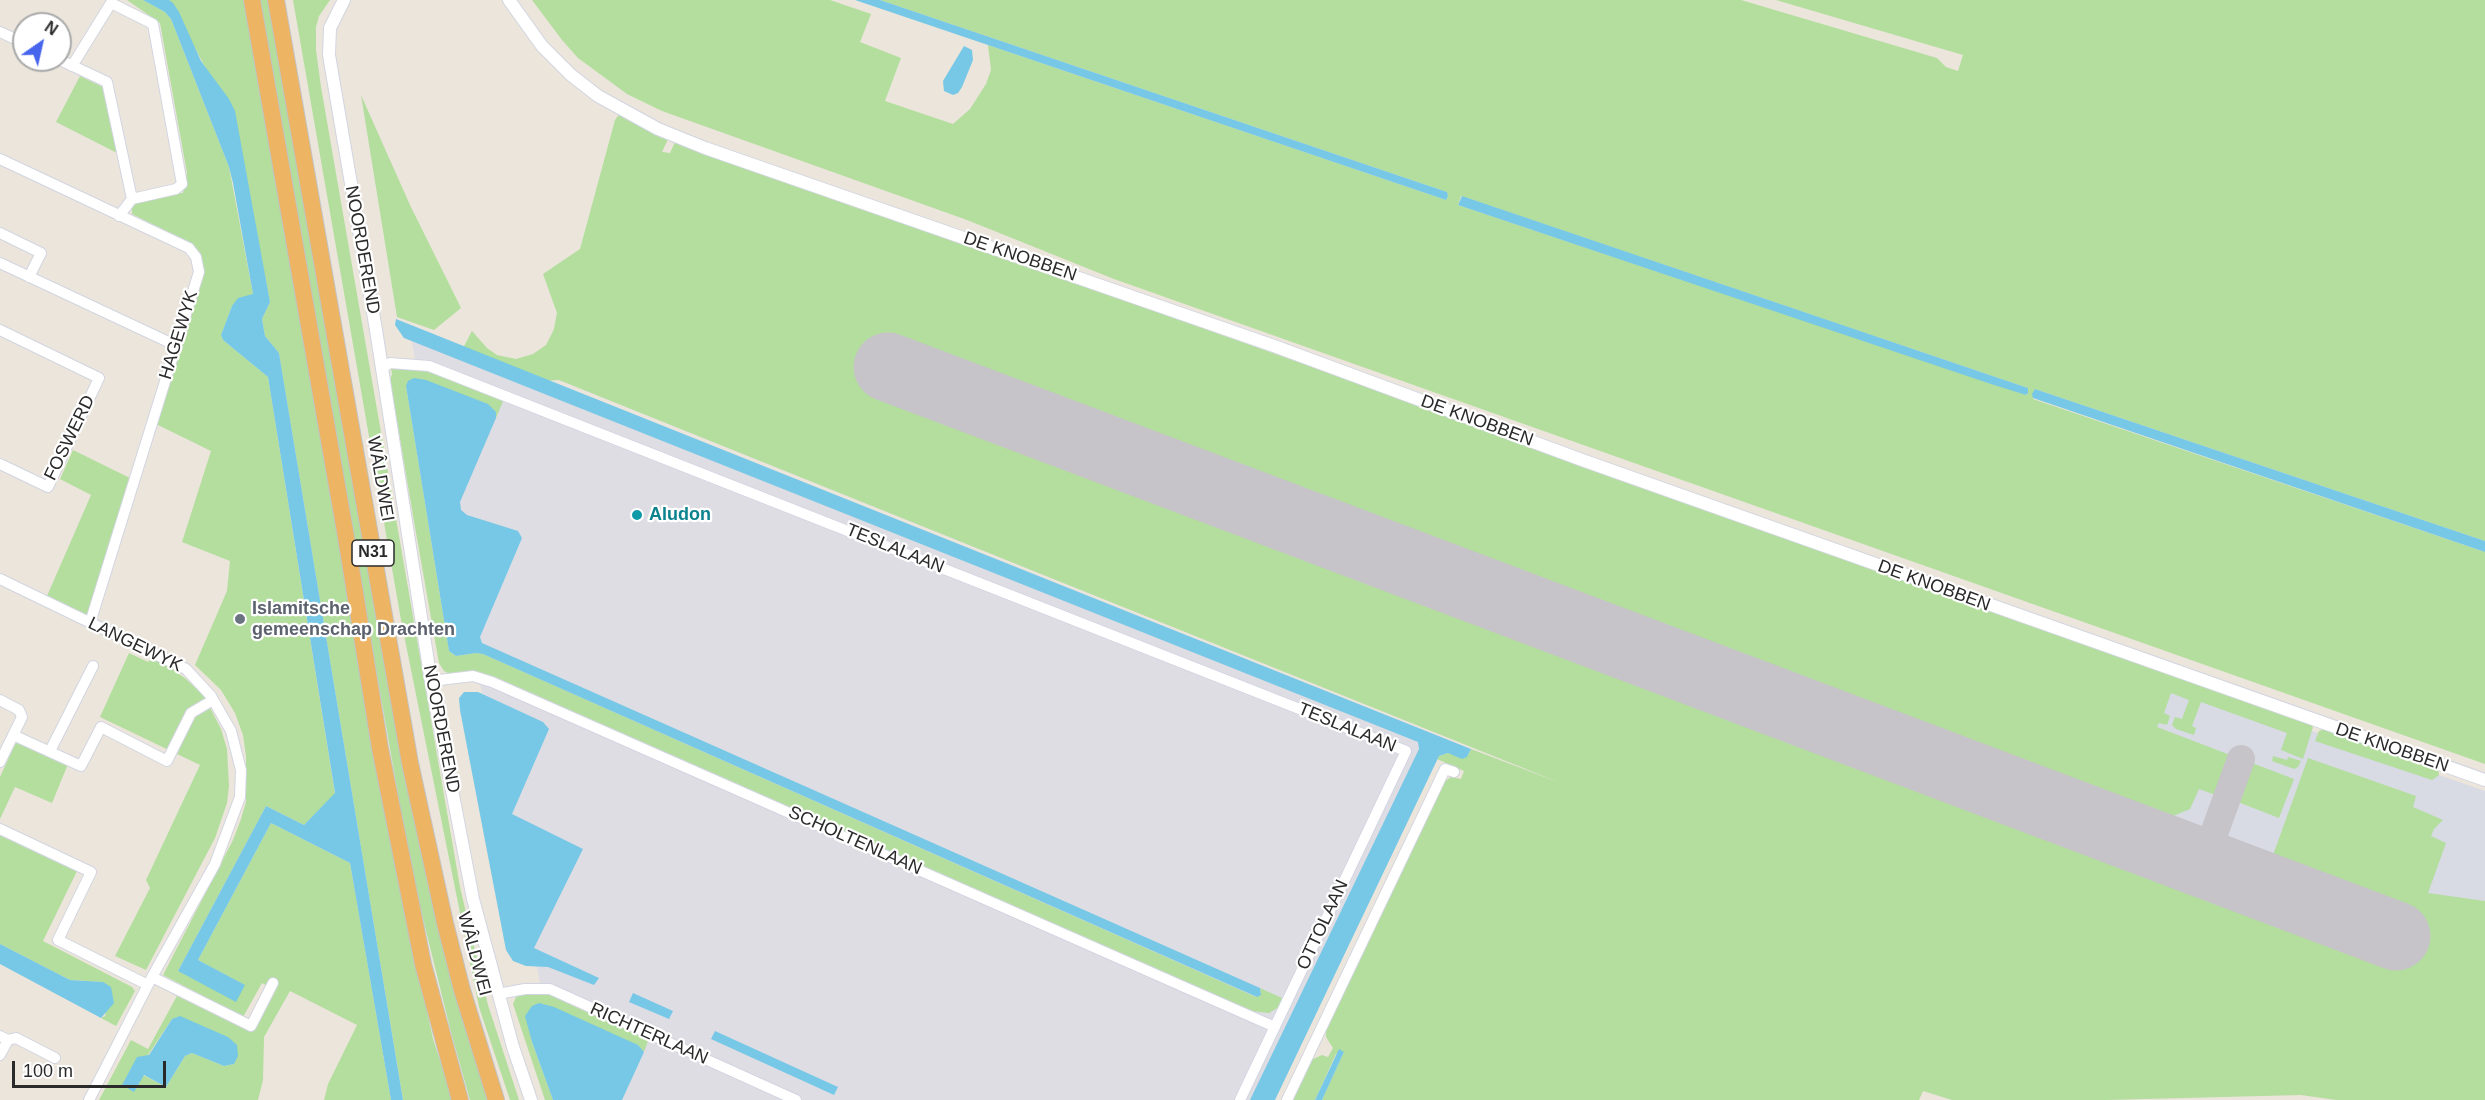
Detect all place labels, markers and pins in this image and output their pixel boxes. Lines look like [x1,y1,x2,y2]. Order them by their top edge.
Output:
place label: Aludon [649,504,711,526]
marker: Aludon [630,508,644,522]
place label: Islamitsche gemeenschap Drachten [252,598,455,640]
marker: Islamitsche gemeenschap Drachten [233,612,247,626]

